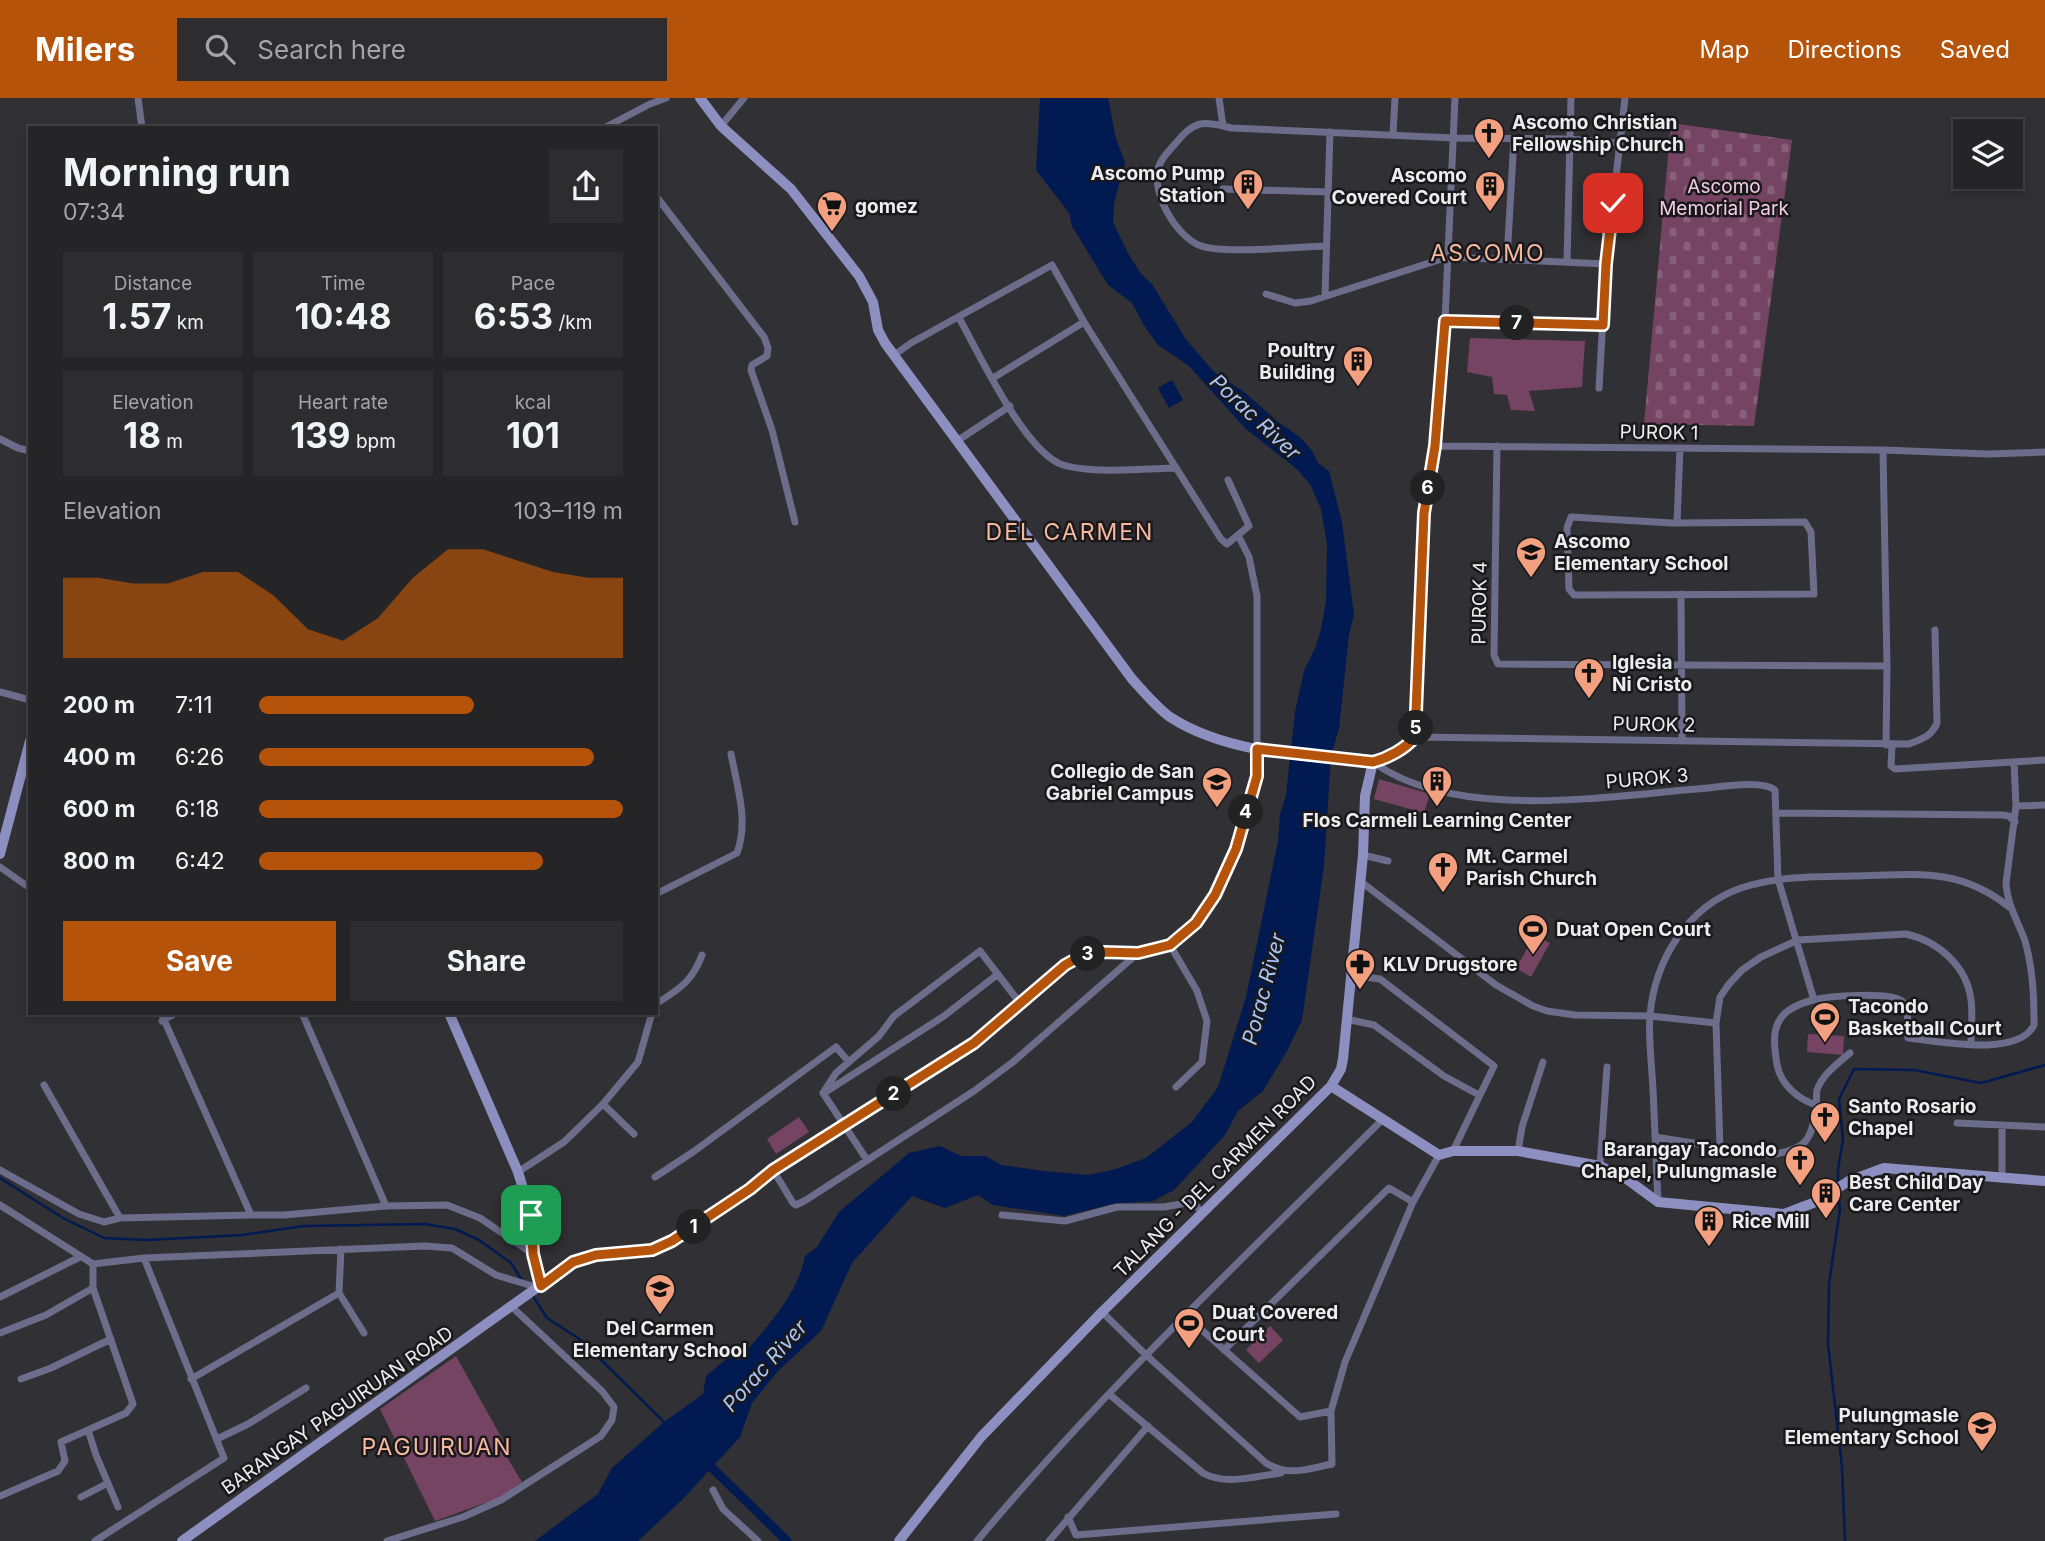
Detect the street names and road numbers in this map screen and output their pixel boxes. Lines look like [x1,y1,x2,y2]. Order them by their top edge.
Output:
street label: PUROK 1 [1619,420,1699,445]
street label: PUROK 4 [1467,561,1492,645]
street label: PUROK 2 [1612,712,1696,737]
street label: PUROK 3 [1605,763,1689,794]
street label: TALANG - DEL CARMEN ROAD [1109,1070,1321,1282]
street label: BARANGAY PAGUIRUAN ROAD [217,1321,457,1499]

